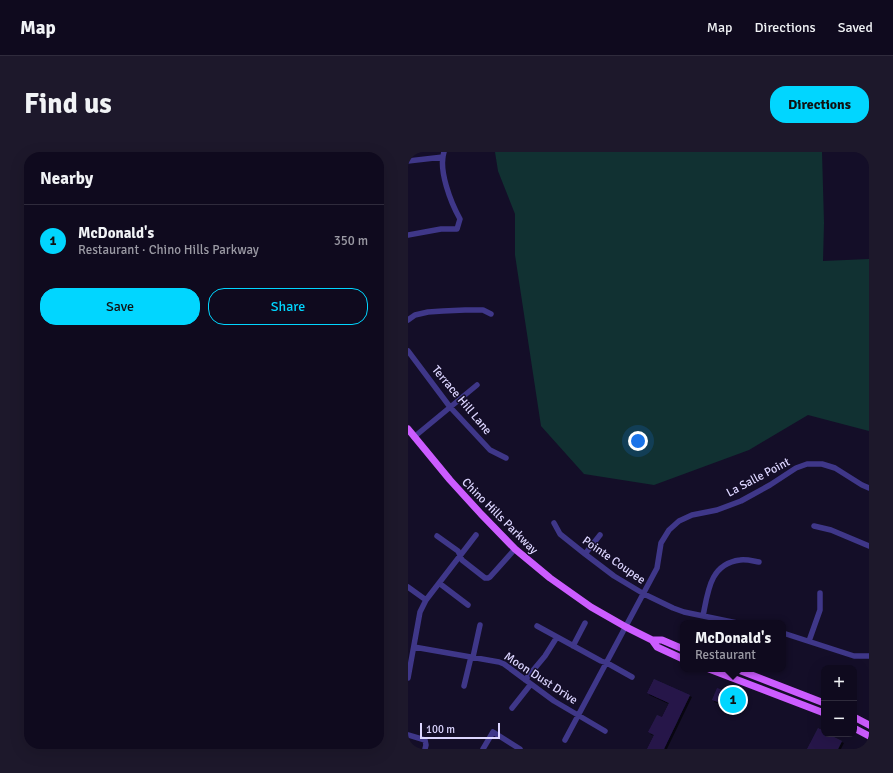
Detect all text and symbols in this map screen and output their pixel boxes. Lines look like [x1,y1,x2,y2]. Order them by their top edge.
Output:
text: Map [20,16,56,40]
text: Map [707,19,733,36]
text: Directions [755,19,816,36]
text: Saved [838,19,873,36]
button: Directions [770,86,869,123]
text: Find us [24,87,112,121]
text: Nearby [40,168,93,189]
text: McDonald's [78,224,154,242]
text: 1 [49,233,57,249]
text: 350 m [334,233,368,249]
text: Restaurant · Chino Hills Parkway [78,242,259,258]
button: Save [40,288,200,325]
button: Share [208,288,368,325]
street label: Terrace Hill Lane [428,363,495,438]
your location [628,431,648,451]
street label: La Salle Point [724,454,793,500]
street label: Chino Hills Parkway [458,475,541,558]
street label: Pointe Coupee [579,533,648,588]
popup [680,620,786,672]
text: McDonald's [695,629,771,647]
text: Restaurant [695,647,756,663]
street label: Moon Dust Drive [501,649,580,708]
map controls [821,665,857,737]
button: + [821,665,857,701]
pin: 1 [720,685,746,715]
button: − [821,701,857,737]
scale bar [420,721,500,740]
text: 100 m [426,723,455,736]

